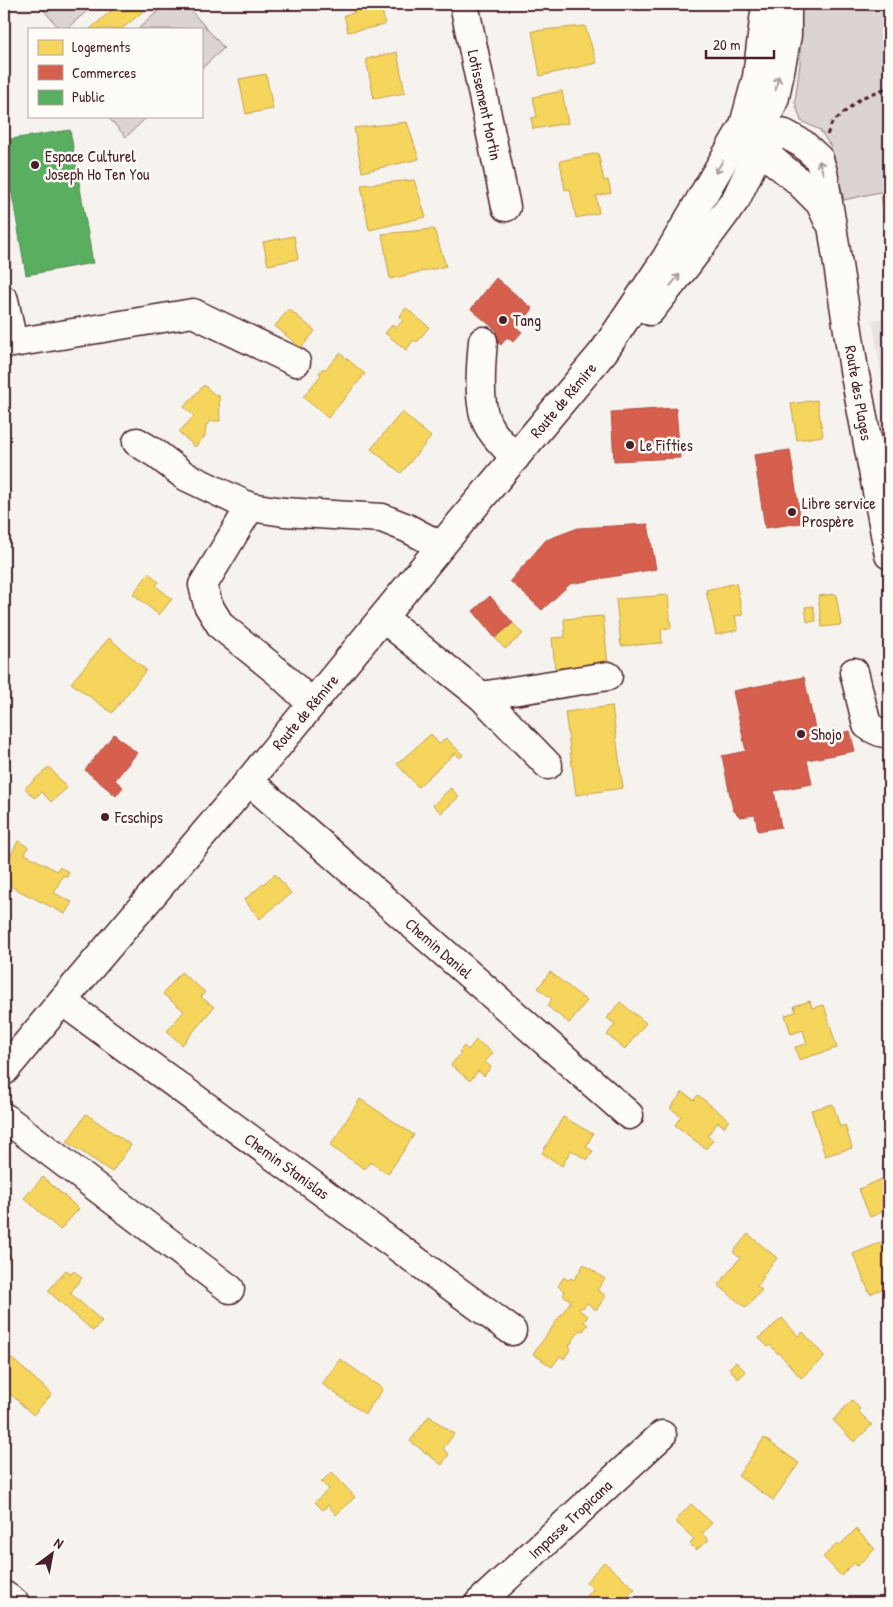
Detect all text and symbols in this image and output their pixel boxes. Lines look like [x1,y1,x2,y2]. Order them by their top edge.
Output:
legend [28,28,202,118]
scale bar [706,28,773,60]
text: 20 m [713,34,740,55]
text: Logements [72,36,130,57]
street label: Lotissement Mortin [463,48,507,162]
text: Commerces [72,62,136,83]
one-way arrow [773,75,783,91]
text: Public [72,86,105,107]
place label: Espace Culturel Joseph Ho Ten You [45,145,150,185]
marker: Espace Culturel Joseph Ho Ten You [29,159,41,171]
one-way arrow [714,159,724,173]
one-way arrow [815,159,825,175]
one-way arrow [669,274,680,287]
place label: Tang [513,309,541,331]
marker: Tang [497,314,509,326]
street label: Route des Plages [840,344,878,442]
street label: Route de Rémire [525,357,602,443]
place label: Le Fifties [640,434,693,456]
marker: Le Fifties [624,439,636,451]
place label: Libre service Prospère [802,492,876,532]
marker: Libre service Prospère [786,506,798,518]
street label: Route de Rémire [267,669,344,755]
place label: Shojo [811,723,842,745]
marker: Shojo [795,728,807,740]
place label: Fcschips [114,806,163,828]
marker: Fcschips [99,811,111,823]
street label: Chemin Daniel [401,913,478,984]
street label: Chemin Stanislas [240,1128,334,1204]
street label: Impasse Tropicana [524,1475,616,1563]
north arrow [28,1530,78,1580]
text: N [51,1533,68,1553]

